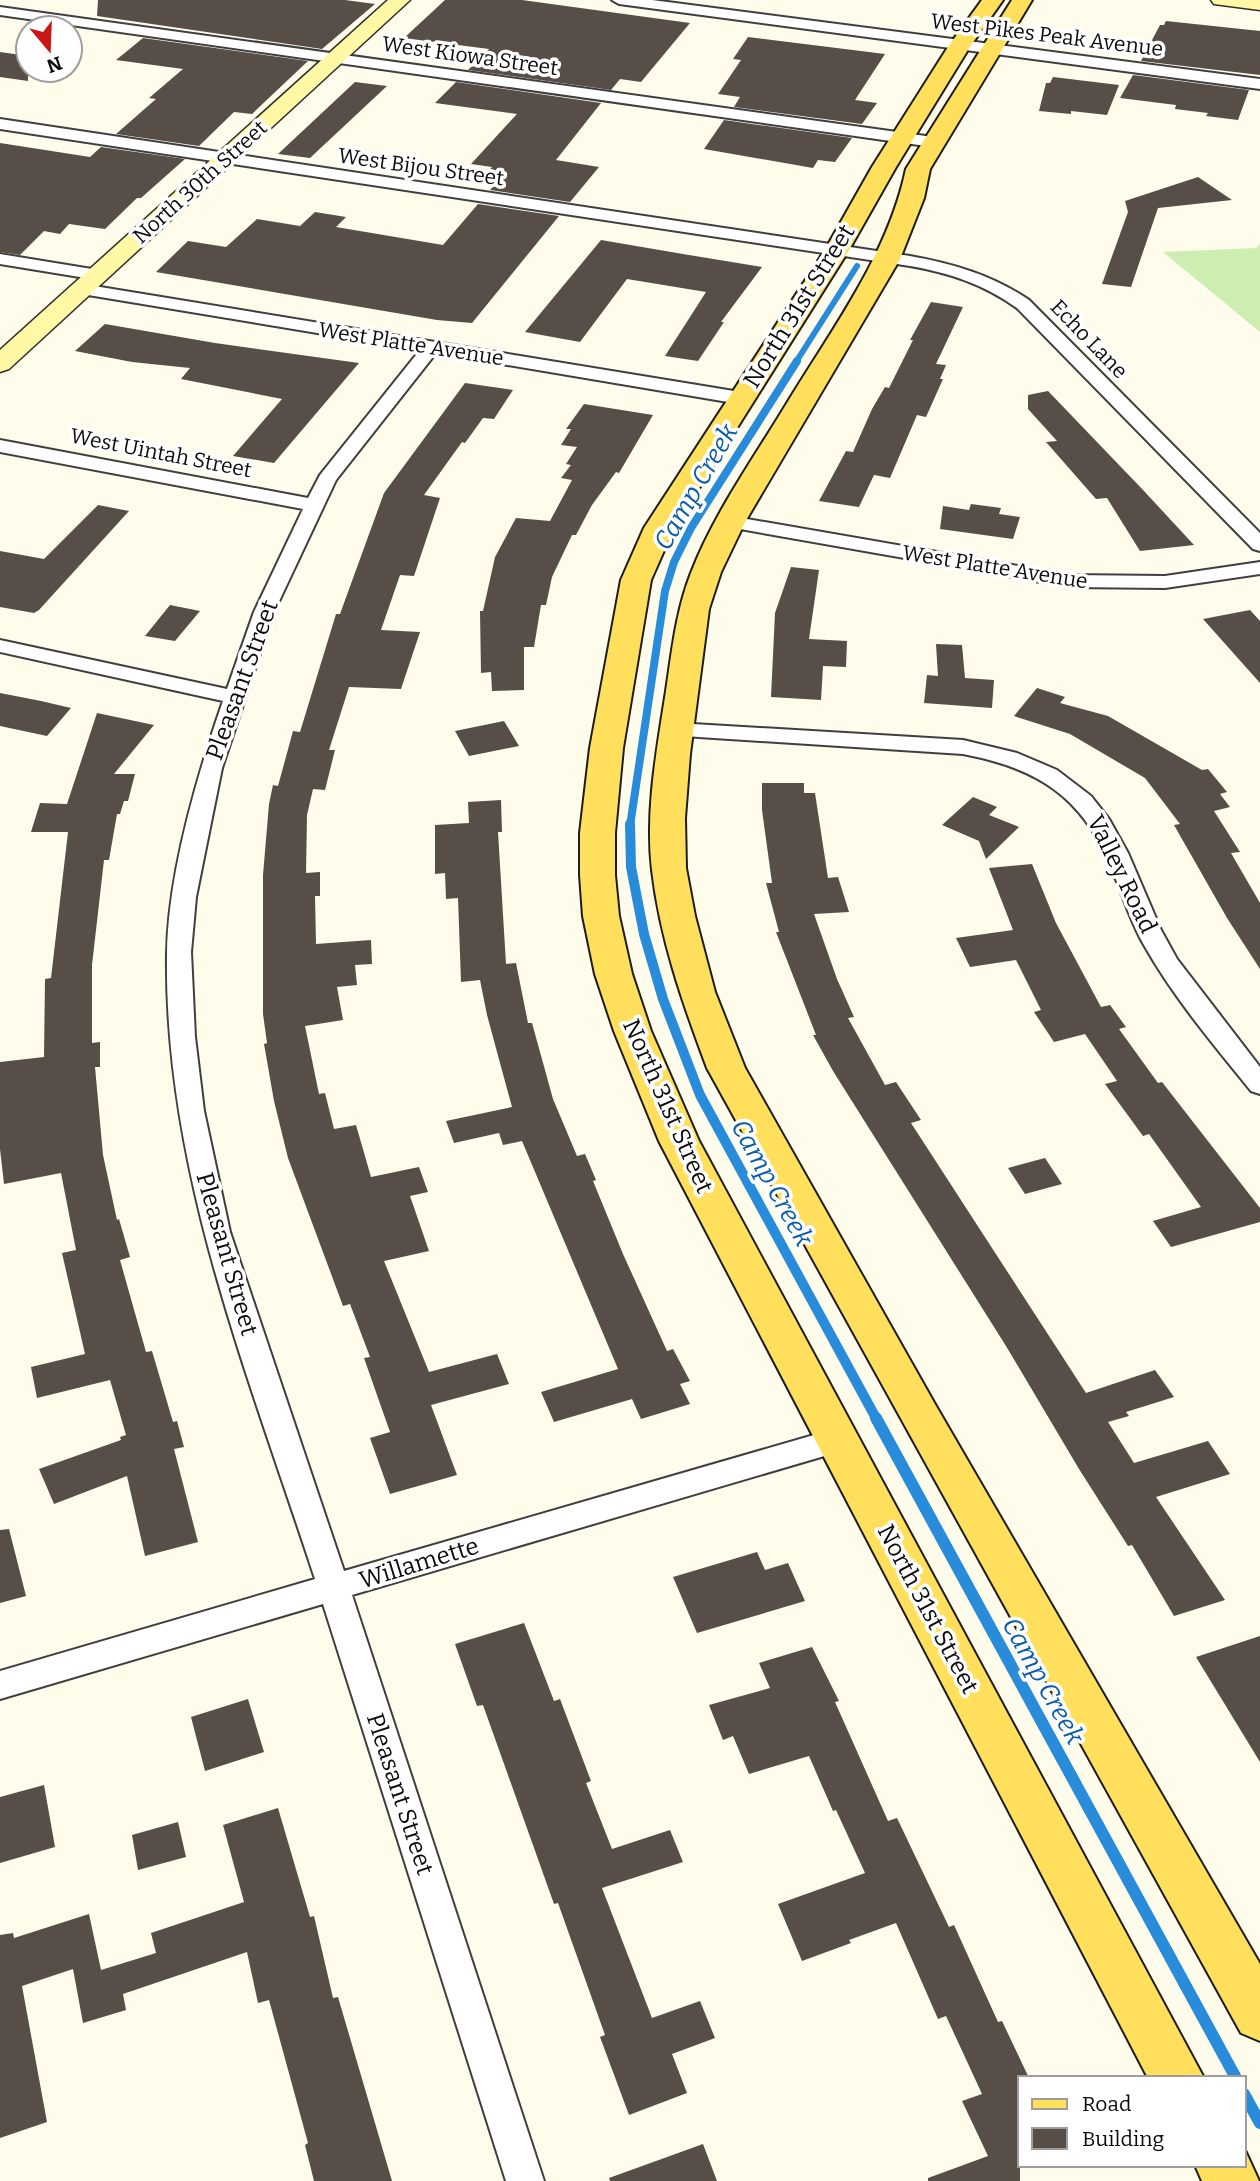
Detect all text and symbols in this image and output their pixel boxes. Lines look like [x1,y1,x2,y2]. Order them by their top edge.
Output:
street label: West Pikes Peak Avenue [929,8,1165,62]
north arrow [14,14,84,84]
street label: West Kiowa Street [380,31,560,81]
text: N [43,51,65,78]
street label: North 30th Street [128,115,273,249]
street label: West Bijou Street [336,143,506,192]
street label: North 31st Street [737,219,861,393]
street label: Echo Lane [1045,294,1133,384]
street label: West Platte Avenue [317,317,505,371]
water label: Camp Creek [648,418,745,555]
street label: West Uintah Street [68,423,254,483]
street label: West Platte Avenue [901,540,1089,594]
street label: Pleasant Street [200,596,284,764]
street label: Valley Road [1081,810,1163,938]
street label: North 31st Street [617,1015,719,1198]
water label: Camp Creek [724,1114,820,1253]
street label: Pleasant Street [190,1169,264,1339]
street label: North 31st Street [872,1520,984,1699]
street label: Willamette [356,1532,482,1594]
water label: Camp Creek [995,1612,1091,1751]
street label: Pleasant Street [361,1710,439,1879]
legend [1018,2076,1246,2167]
text: Road [1082,2091,1131,2117]
text: Building [1082,2126,1165,2152]

